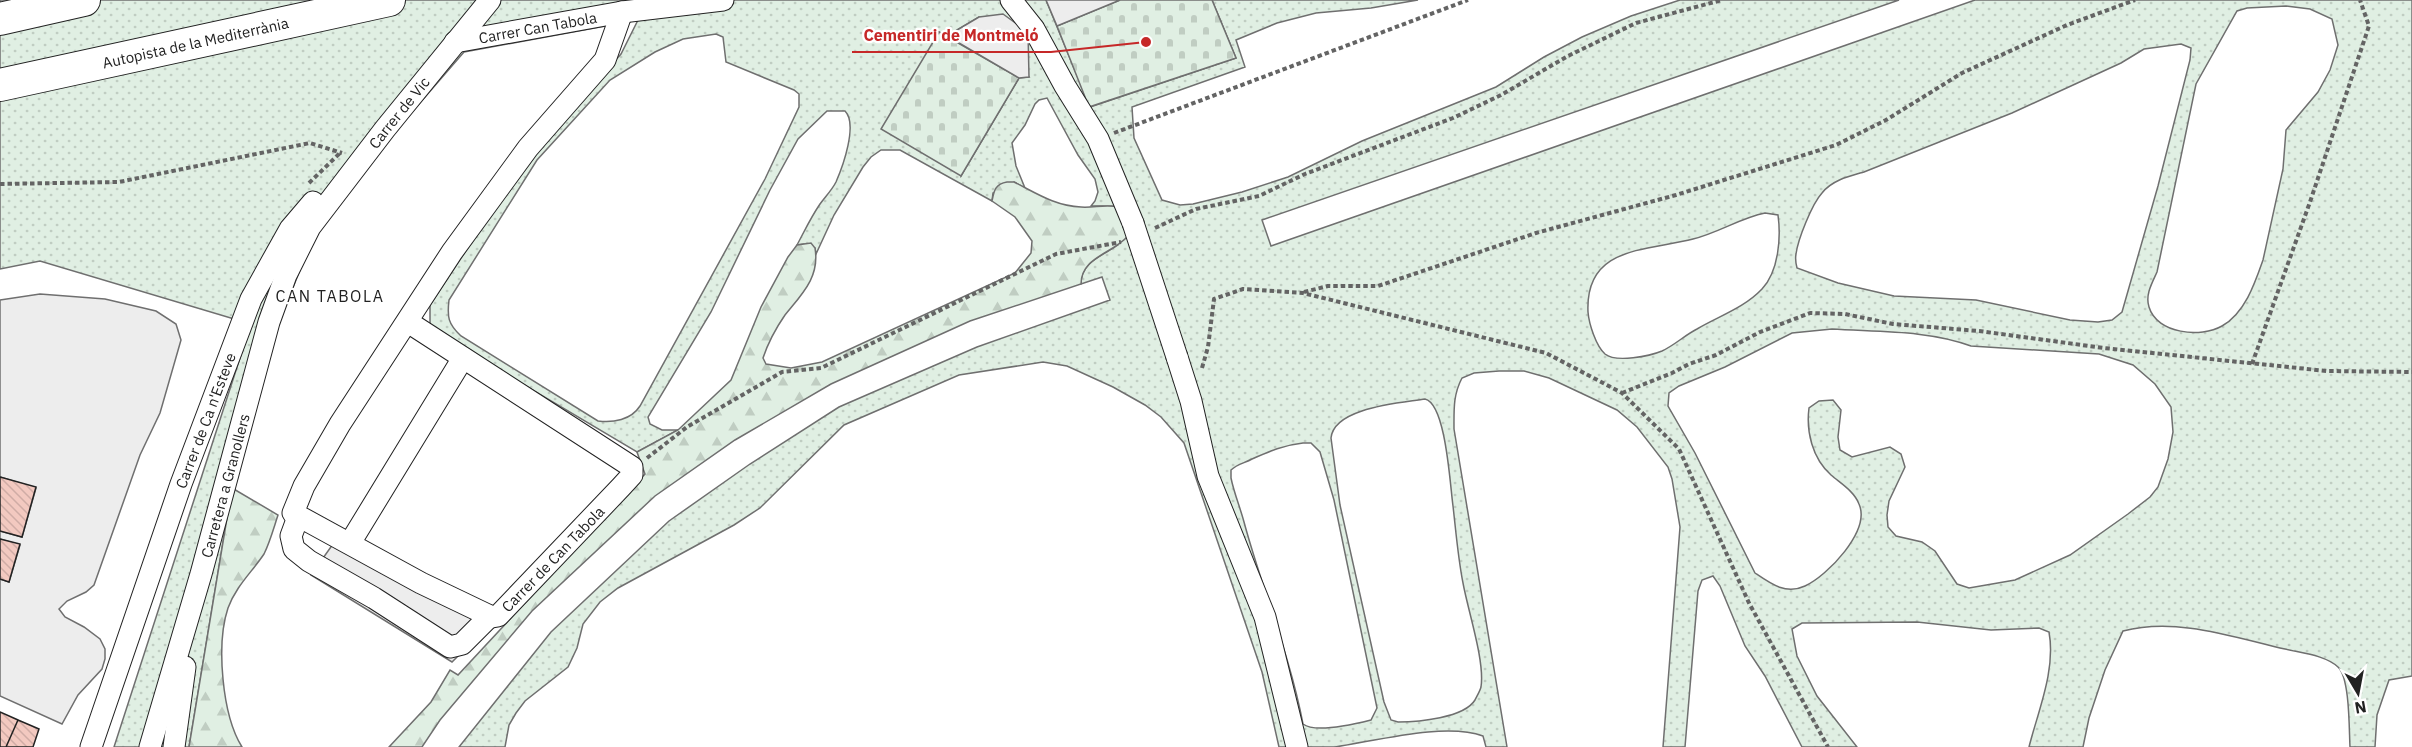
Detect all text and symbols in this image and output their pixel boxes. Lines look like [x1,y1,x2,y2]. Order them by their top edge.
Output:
street label: Carrer Can Tabola [477,7,598,47]
street label: Autopista de la Mediterrània [100,13,290,72]
callout: Cementiri de Montmeló [852,18,1051,52]
text: Cementiri de Montmeló [863,25,1039,45]
street label: Carrer de Vic [364,72,434,152]
district label: CAN TABOLA [275,286,385,306]
street label: Carrer de Ca n'Esteve [171,350,239,491]
street label: Carretera a Granollers [196,411,253,560]
street label: Carrer de Can Tabola [497,502,609,616]
north arrow [2328,663,2388,723]
text: N [2353,697,2368,719]

